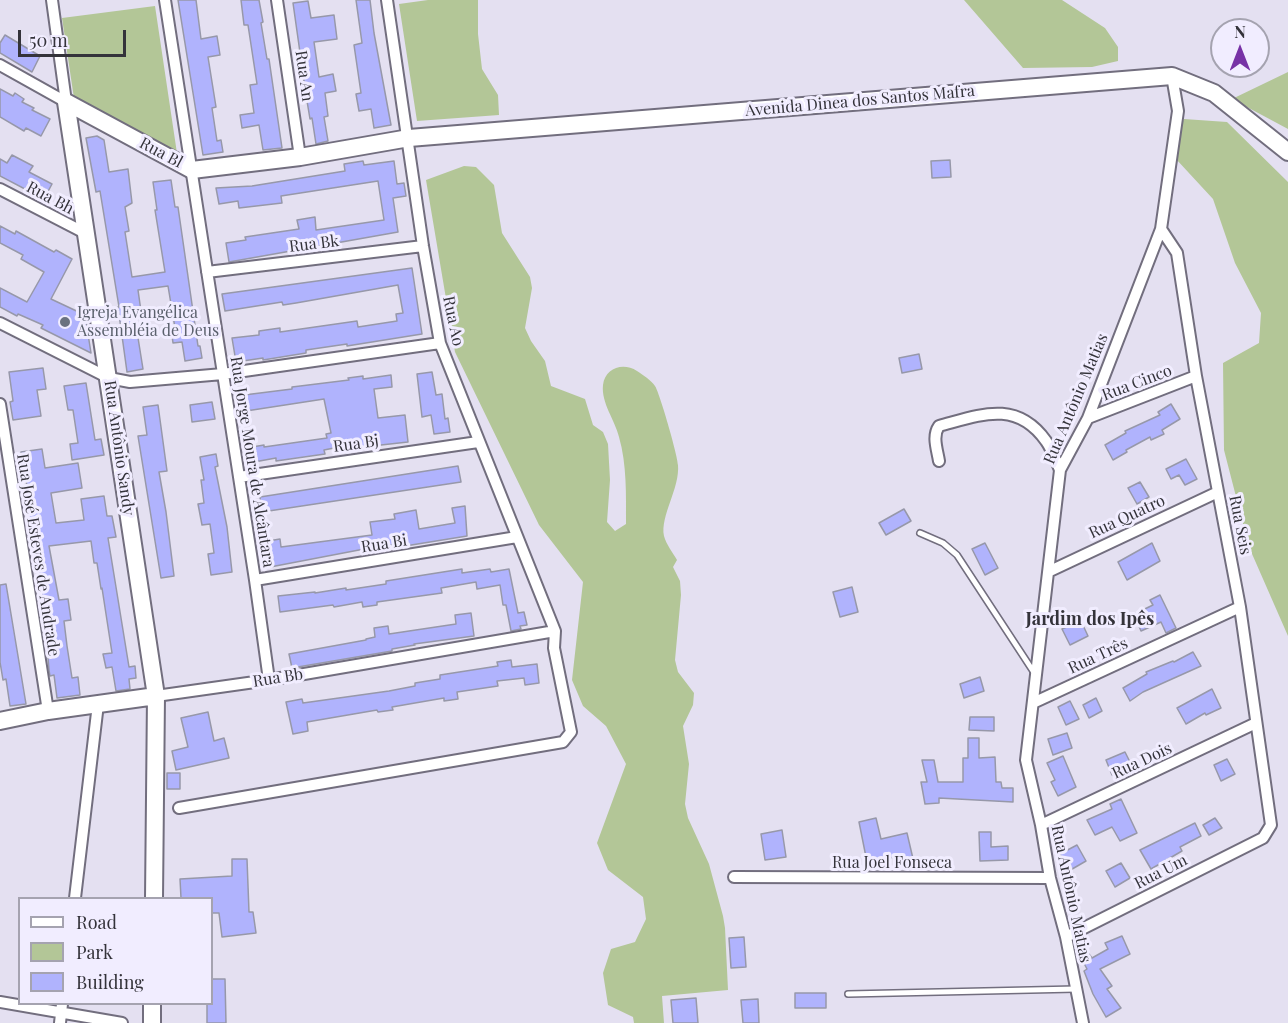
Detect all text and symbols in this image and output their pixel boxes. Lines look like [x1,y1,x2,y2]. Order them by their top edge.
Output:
scale bar [21,18,129,56]
north arrow [1210,18,1270,78]
text: N [1234,21,1246,42]
text: 50 m [29,28,68,52]
street label: Rua An [291,49,317,103]
street label: Avenida Dinea dos Santos Mafra [744,81,976,121]
street label: Rua Bl [136,134,186,172]
street label: Rua Bh [23,178,77,218]
street label: Rua Bk [288,231,340,257]
street label: Rua Ao [438,294,468,348]
place label: Igreja Evangélica Assembléia de Deus [77,303,219,341]
marker: Igreja Evangélica Assembléia de Deus [58,315,72,329]
street label: Rua Antônio Matias [1040,331,1112,467]
street label: Rua Jorge Moura de Alcântara [226,355,278,569]
street label: Rua Cinco [1099,361,1175,405]
street label: Rua Antônio Sandy [100,379,138,517]
street label: Rua Bj [332,431,380,457]
street label: Rua José Esteves de Andrade [12,452,64,658]
street label: Rua Quatro [1086,491,1168,543]
street label: Rua Seis [1225,494,1255,556]
street label: Rua Bi [360,531,408,557]
district label: Jardim dos Ipês [1026,608,1154,630]
street label: Rua Três [1065,634,1131,678]
street label: Rua Bb [252,665,304,691]
street label: Rua Dois [1109,739,1175,783]
street label: Rua Antônio Matias [1047,824,1095,964]
street label: Rua Um [1131,851,1191,893]
street label: Rua Joel Fonseca [832,853,952,873]
legend [18,897,213,1005]
text: Road [76,910,117,934]
text: Park [76,940,113,964]
text: Building [76,970,144,994]

